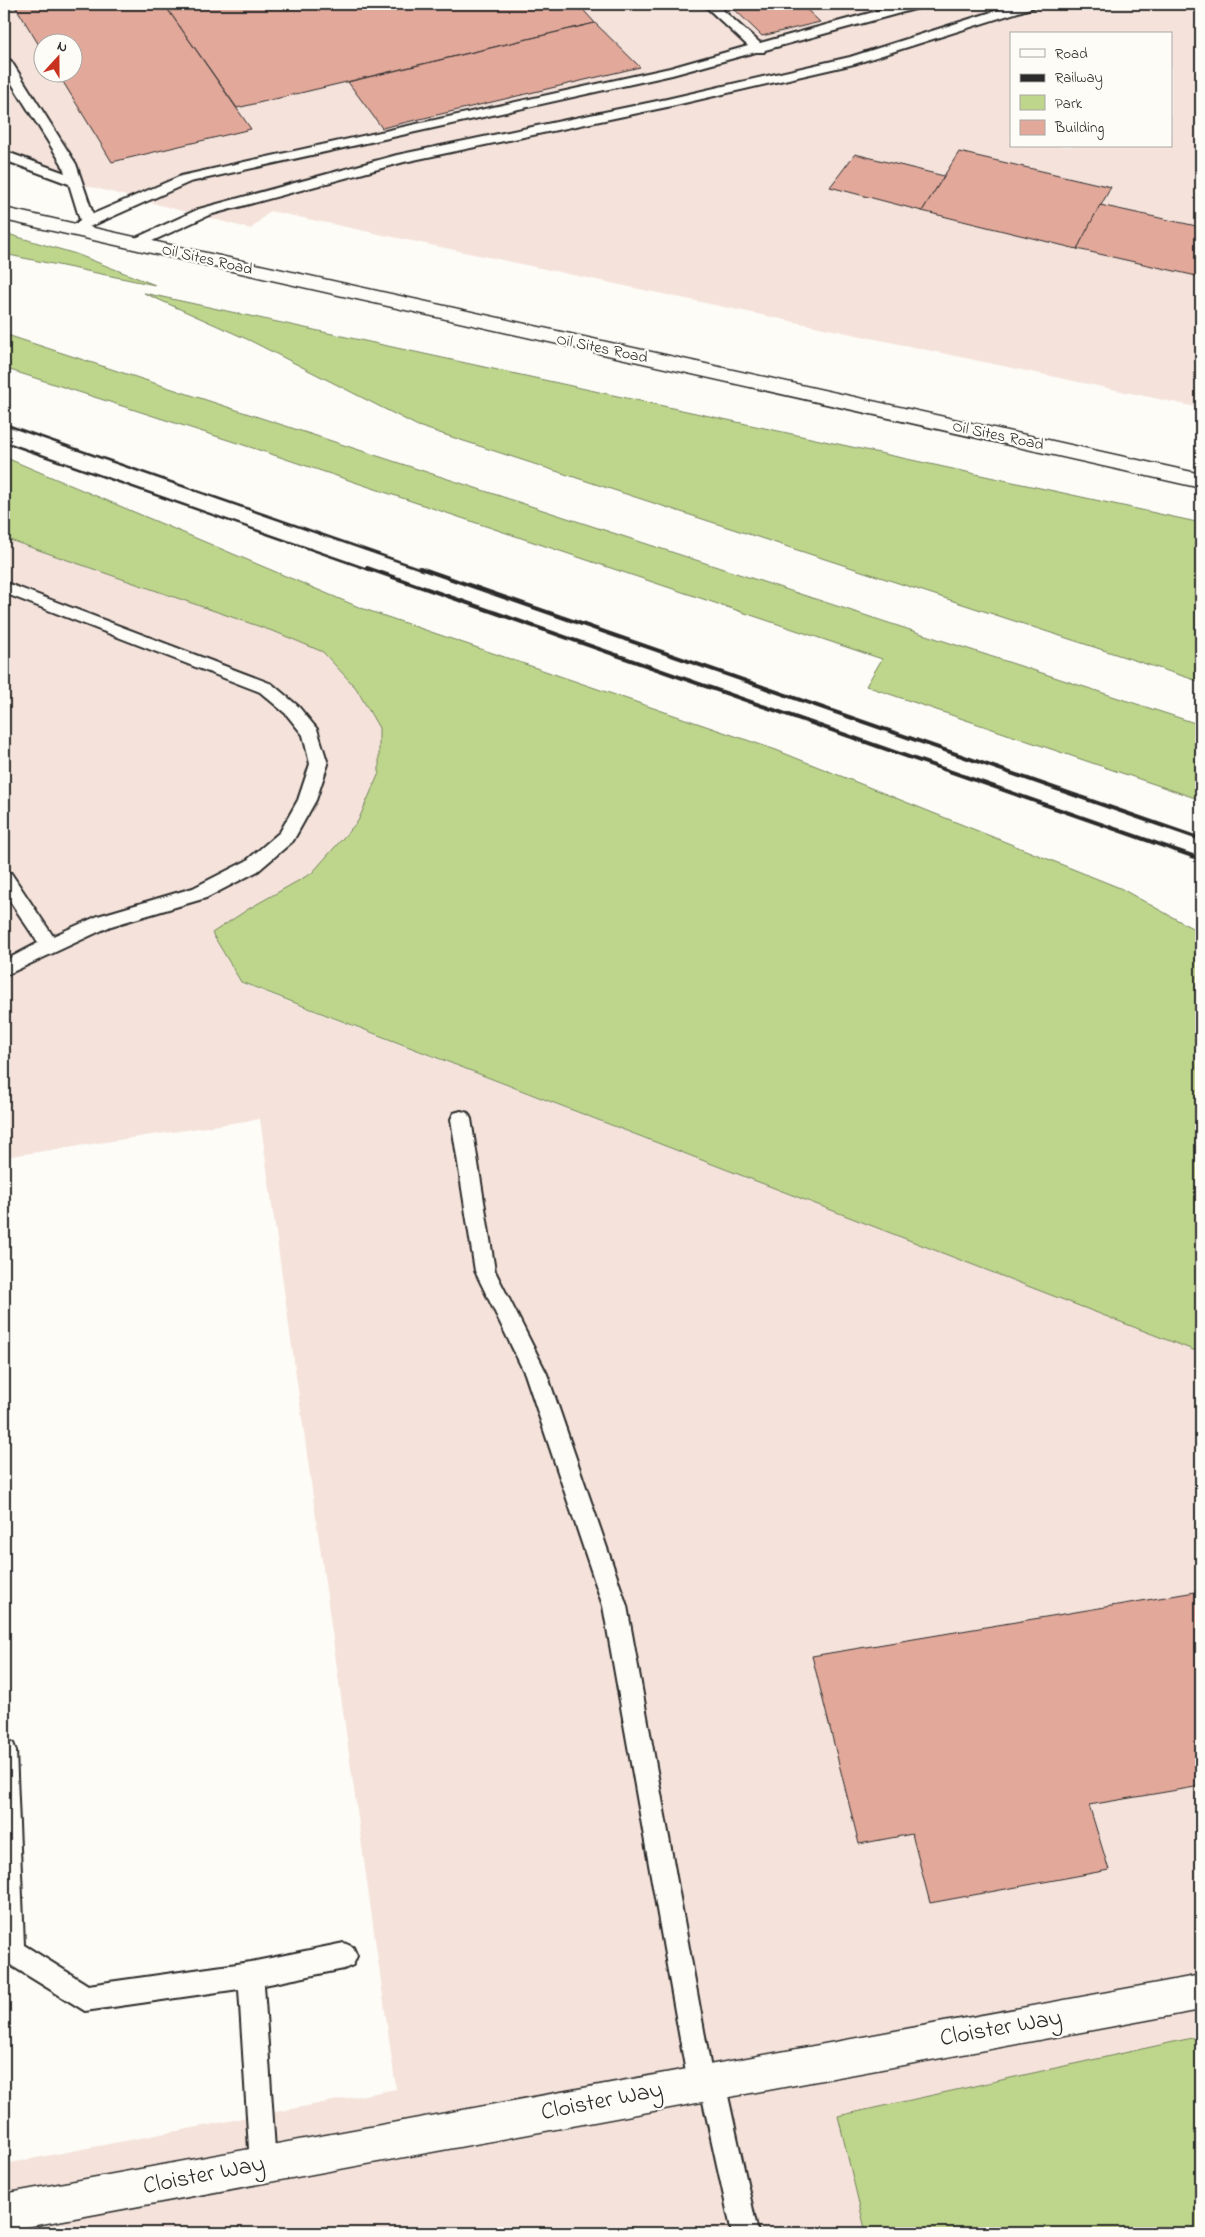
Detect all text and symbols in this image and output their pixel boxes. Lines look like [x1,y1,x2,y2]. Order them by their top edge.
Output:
north arrow [32,32,82,82]
legend [1010,32,1172,148]
text: N [54,36,70,59]
text: Road [1055,43,1088,65]
text: Railway [1055,67,1103,90]
text: Park [1055,93,1083,115]
text: Building [1054,117,1104,140]
street label: Oil Sites Road [159,238,255,282]
street label: Oil Sites Road [554,328,650,370]
street label: Oil Sites Road [950,415,1046,457]
street label: Cloister Way [937,2001,1065,2058]
street label: Cloister Way [538,2073,666,2132]
street label: Cloister Way [140,2147,268,2206]

